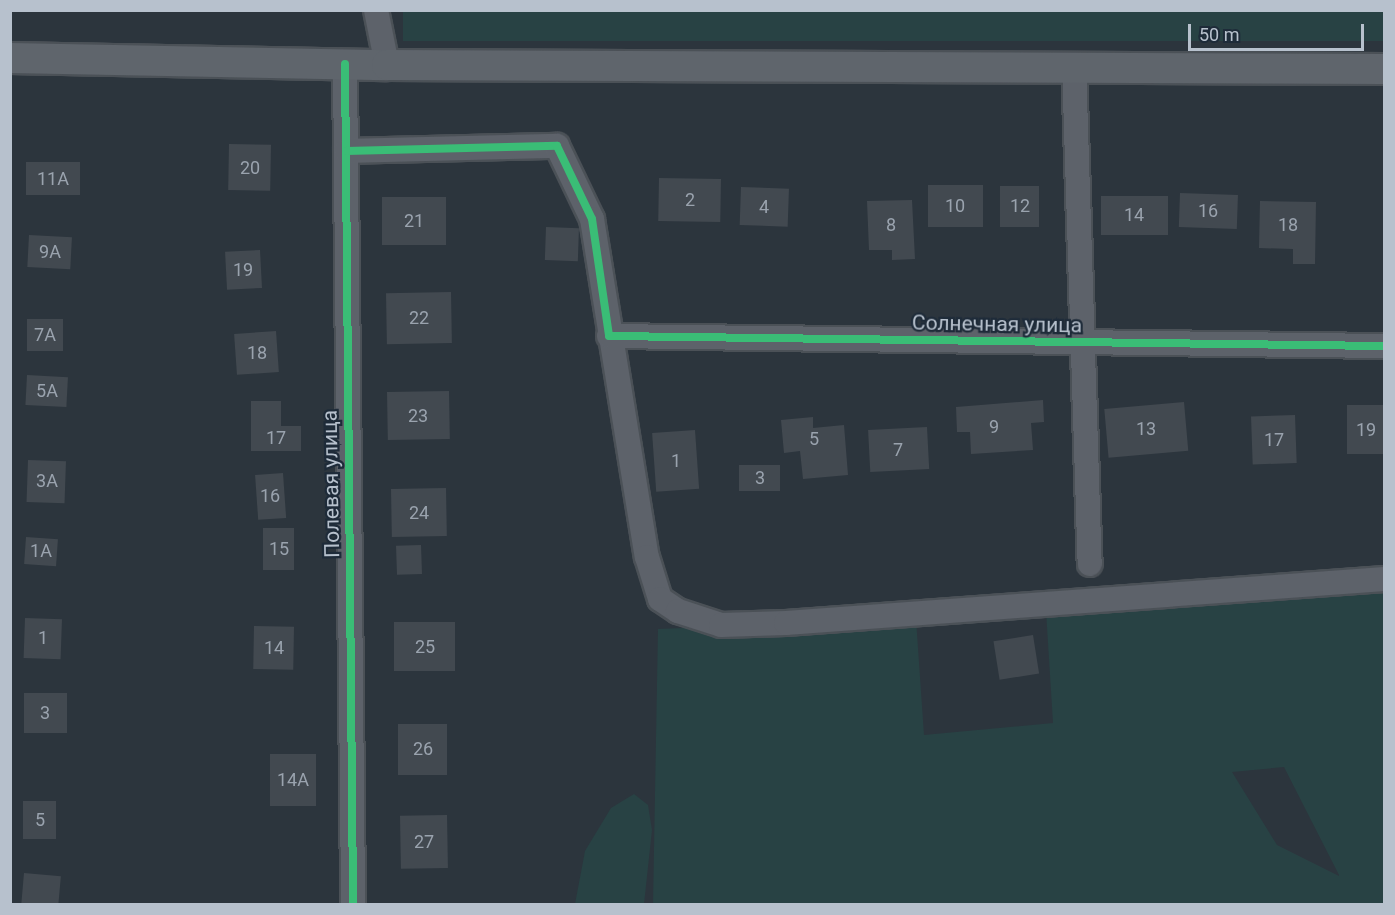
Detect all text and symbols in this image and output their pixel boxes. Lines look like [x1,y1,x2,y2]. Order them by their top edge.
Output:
scale bar [1191,12,1366,50]
text: 50 m [1199,24,1239,45]
house number: 20 [240,157,260,179]
house number: 11А [37,168,69,190]
house number: 2 [685,189,695,211]
house number: 10 [945,195,965,217]
house number: 12 [1010,195,1030,217]
house number: 4 [759,196,769,218]
house number: 16 [1198,200,1218,222]
house number: 14 [1124,204,1144,226]
house number: 21 [404,210,424,232]
house number: 8 [886,214,896,236]
house number: 18 [1278,214,1298,236]
house number: 9А [39,241,61,263]
house number: 19 [233,259,253,281]
house number: 22 [409,307,429,329]
street label: Солнечная улица [912,310,1082,338]
house number: 7А [34,324,56,346]
house number: 18 [247,342,267,364]
house number: 5А [36,380,58,402]
house number: 23 [408,405,428,427]
street label: Полевая улица [317,410,345,558]
house number: 9 [989,416,999,438]
house number: 13 [1136,418,1156,440]
house number: 19 [1356,419,1376,441]
house number: 17 [266,427,286,449]
house number: 5 [809,428,819,450]
house number: 17 [1264,429,1284,451]
house number: 7 [893,439,903,461]
house number: 1 [671,450,681,472]
house number: 3 [755,467,765,489]
house number: 3А [36,470,58,492]
house number: 16 [260,485,280,507]
house number: 24 [409,502,429,524]
house number: 15 [269,538,289,560]
house number: 1А [30,540,52,562]
house number: 1 [38,627,48,649]
house number: 25 [415,636,435,658]
house number: 14 [264,637,284,659]
house number: 3 [40,702,50,724]
house number: 26 [413,738,433,760]
house number: 14А [277,769,309,791]
house number: 5 [35,809,45,831]
house number: 27 [414,831,434,853]

